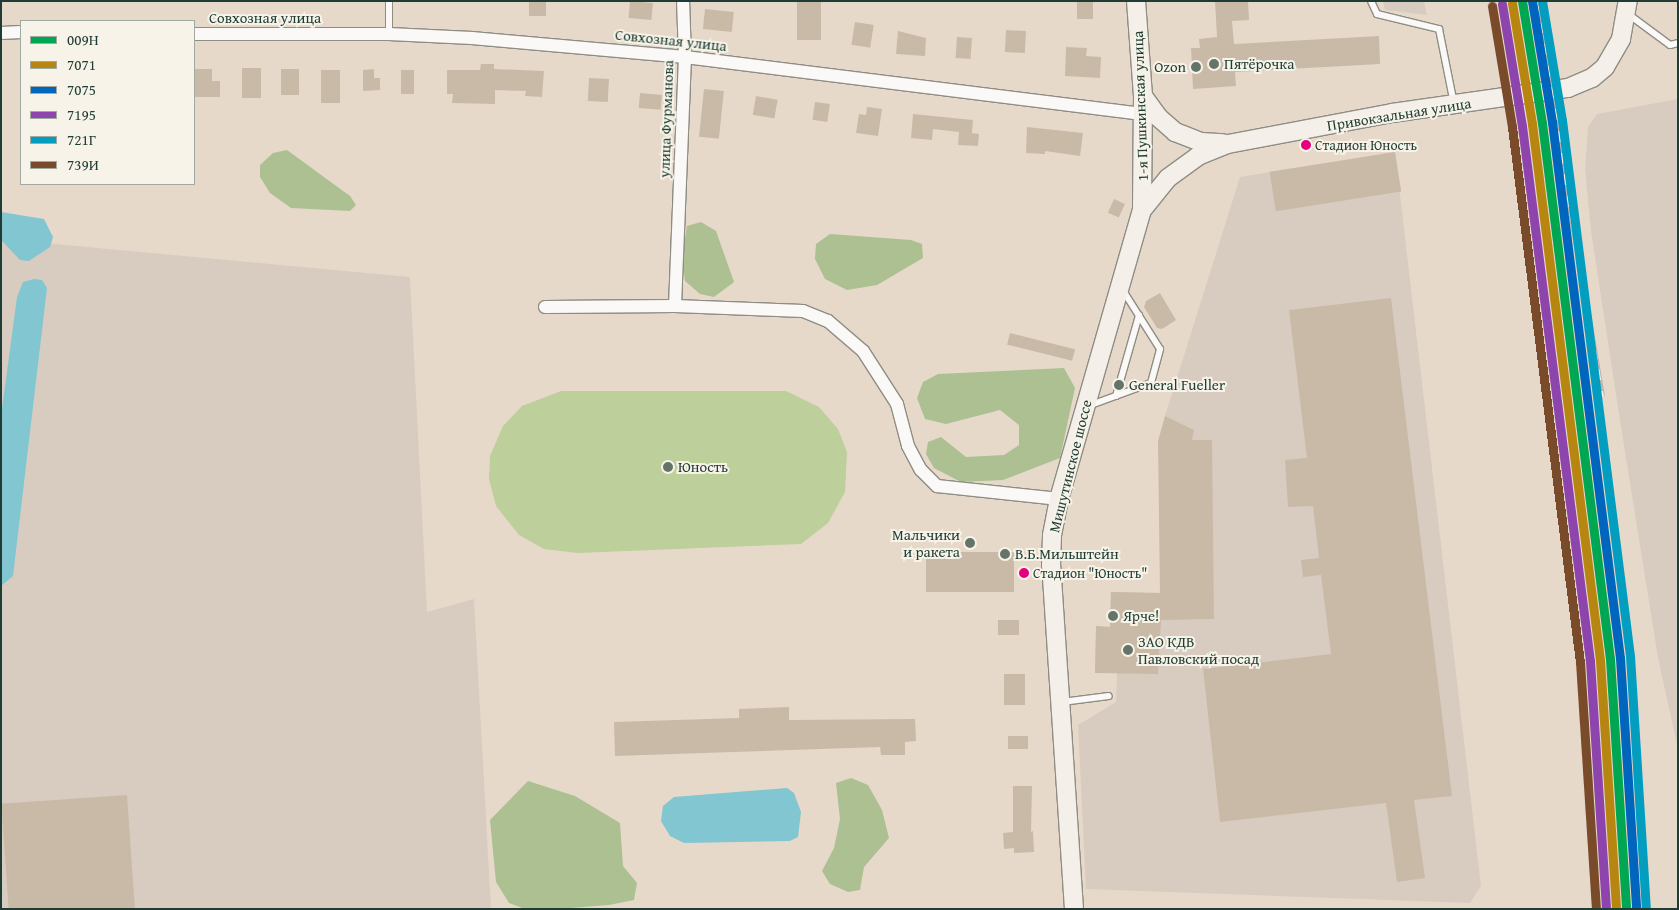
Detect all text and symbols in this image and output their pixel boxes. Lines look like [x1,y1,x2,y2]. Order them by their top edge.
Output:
street label: Совхозная улица [209,9,321,27]
legend [20,20,195,185]
street label: Совхозная улица [614,25,728,55]
text: 009Н [67,29,99,50]
street label: 1-я Пушкинская улица [1128,31,1152,181]
text: 7071 [67,54,96,75]
place label: Пятёрочка [1224,55,1294,73]
place label: Ozon [1154,58,1186,76]
marker: Пятёрочка [1208,58,1220,70]
street label: улица Фурманова [655,60,677,178]
marker: Ozon [1190,61,1202,73]
text: 7075 [67,79,96,100]
street label: Привокзальная улица [1326,94,1472,134]
text: 7195 [67,104,96,125]
text: 721Г [67,129,96,150]
place label: Стадион Юность [1315,137,1417,153]
marker: Стадион Юность [1301,140,1311,150]
text: 739И [67,154,99,175]
place label: General Fueller [1129,376,1225,394]
marker: General Fueller [1113,379,1125,391]
street label: Мишутинское шоссе [1045,398,1095,534]
place label: Юность [678,458,728,476]
marker: Юность [662,461,674,473]
place label: Мальчики и ракета [892,525,960,560]
marker: Мальчики и ракета [964,537,976,549]
place label: В.Б.Мильштейн [1015,545,1119,563]
marker: В.Б.Мильштейн [999,548,1011,560]
place label: Стадион "Юность" [1033,565,1147,581]
marker: Стадион "Юность" [1019,568,1029,578]
place label: Ярче! [1123,607,1159,625]
marker: Ярче! [1107,610,1119,622]
place label: ЗАО КДВ Павловский посад [1138,632,1259,667]
marker: ЗАО КДВ Павловский посад [1122,644,1134,656]

